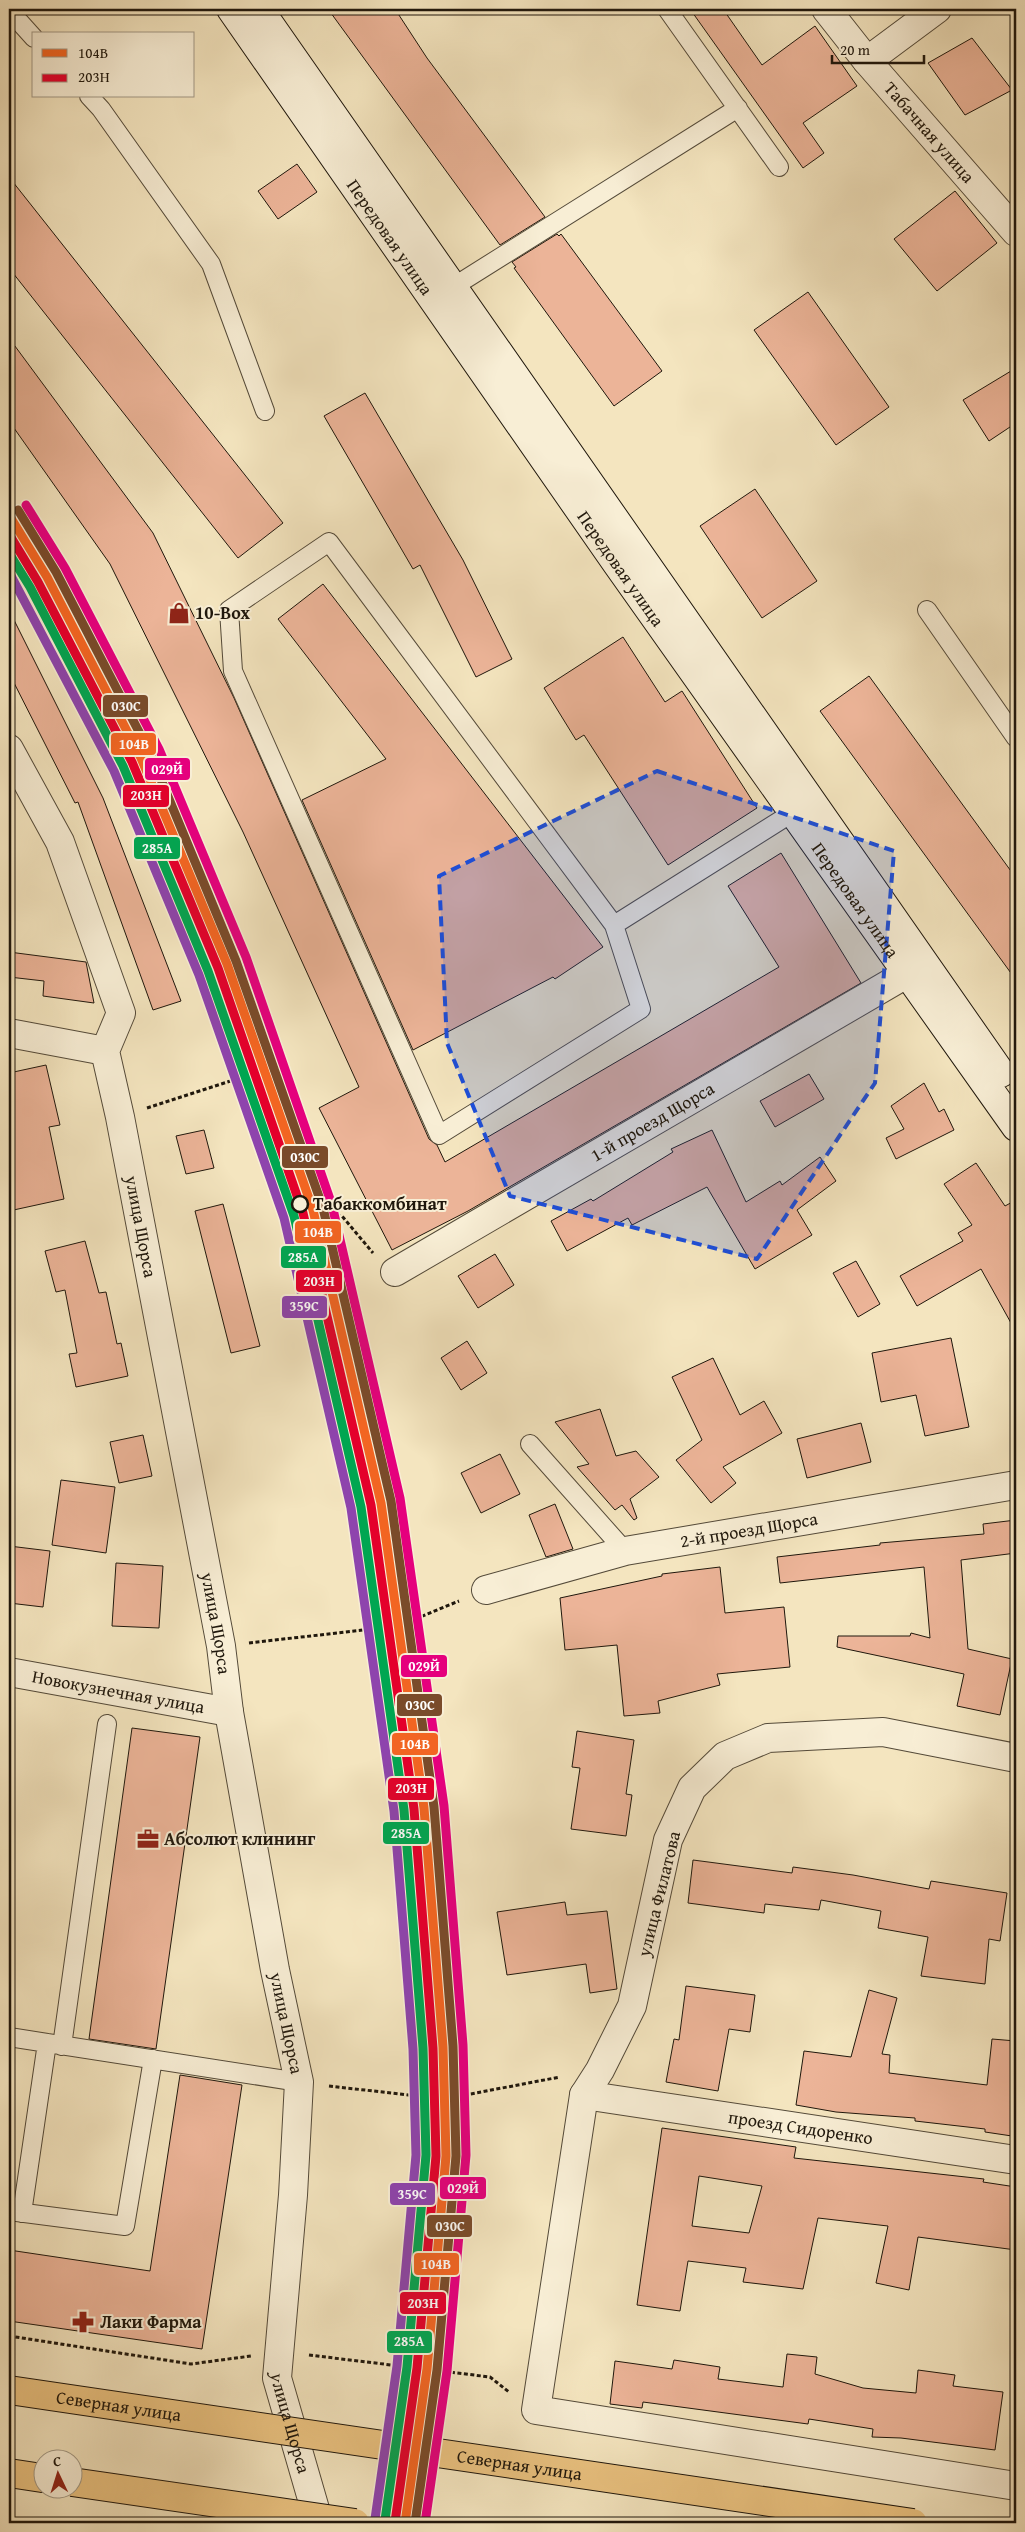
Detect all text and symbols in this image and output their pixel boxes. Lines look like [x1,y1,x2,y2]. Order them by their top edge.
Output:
legend [32,32,195,98]
scale bar [832,32,925,64]
text: 20 m [840,39,871,60]
text: 104В [78,42,108,63]
text: 203Н [78,66,110,87]
street label: Табачная улица [878,75,982,189]
street label: Передовая улица [340,173,440,301]
street label: Передовая улица [571,505,672,632]
place label: 10-Box [195,599,251,626]
shop icon: 10-Box [166,600,192,626]
line badge: 030C [102,694,149,718]
text: 030C [111,696,141,716]
line badge: 104В [110,732,157,756]
text: 104В [119,734,149,754]
line badge: 029Й [144,757,191,781]
text: 029Й [151,759,183,779]
line badge: 203Н [122,784,170,808]
text: 203Н [130,785,162,805]
line badge: 285А [133,836,181,860]
street label: Передовая улица [805,836,906,964]
text: 285А [142,838,172,858]
street label: 1-й проезд Щорса [585,1075,720,1168]
line badge: 030C [281,1145,329,1169]
text: 030C [290,1147,320,1167]
street label: улица Щорса [118,1172,164,1280]
place label: Табаккомбинат [313,1190,447,1217]
marker: Табаккомбинат [291,1195,309,1213]
line badge: 104В [294,1220,342,1244]
text: 104В [303,1222,333,1242]
line badge: 285А [280,1245,327,1269]
text: 285А [288,1247,318,1267]
line badge: 203Н [295,1269,343,1293]
text: 203Н [303,1271,335,1291]
line badge: 359С [281,1295,328,1319]
text: 359С [289,1296,319,1316]
street label: 2-й проезд Щорса [678,1505,820,1555]
street label: улица Щорса [194,1569,238,1676]
line badge: 029Й [400,1654,448,1678]
text: 029Й [408,1656,440,1676]
street label: Новокузнечная улица [30,1662,207,1720]
line badge: 030C [396,1693,443,1717]
text: 030C [405,1695,435,1715]
line badge: 104В [391,1732,439,1756]
text: 104В [400,1734,430,1754]
line badge: 203Н [387,1777,435,1801]
text: 203Н [395,1778,427,1798]
line badge: 285А [382,1821,430,1845]
text: 285А [391,1823,421,1843]
place label: Абсолют клининг [164,1825,315,1852]
office icon: Абсолют клининг [135,1826,161,1852]
street label: улица Филатова [630,1828,687,1961]
street label: улица Щорса [263,1969,311,2077]
street label: проезд Сидоренко [727,2103,875,2151]
line badge: 029Й [439,2176,487,2200]
text: 029Й [447,2178,479,2198]
line badge: 359С [389,2182,436,2206]
text: 359С [397,2184,427,2204]
line badge: 030C [426,2214,473,2238]
text: 030C [435,2216,465,2236]
line badge: 104В [413,2252,460,2276]
text: 104В [421,2254,451,2274]
line badge: 203Н [399,2291,447,2315]
text: 203Н [407,2293,439,2313]
place label: Лаки Фарма [100,2308,202,2335]
pharmacy icon: Лаки Фарма [70,2309,96,2335]
line badge: 285А [386,2330,433,2354]
text: 285А [394,2331,424,2351]
street label: улица Щорса [264,2371,318,2477]
street label: Северная улица [55,2383,184,2428]
street label: Северная улица [455,2442,584,2487]
north arrow [32,2450,82,2500]
text: С [52,2451,62,2471]

